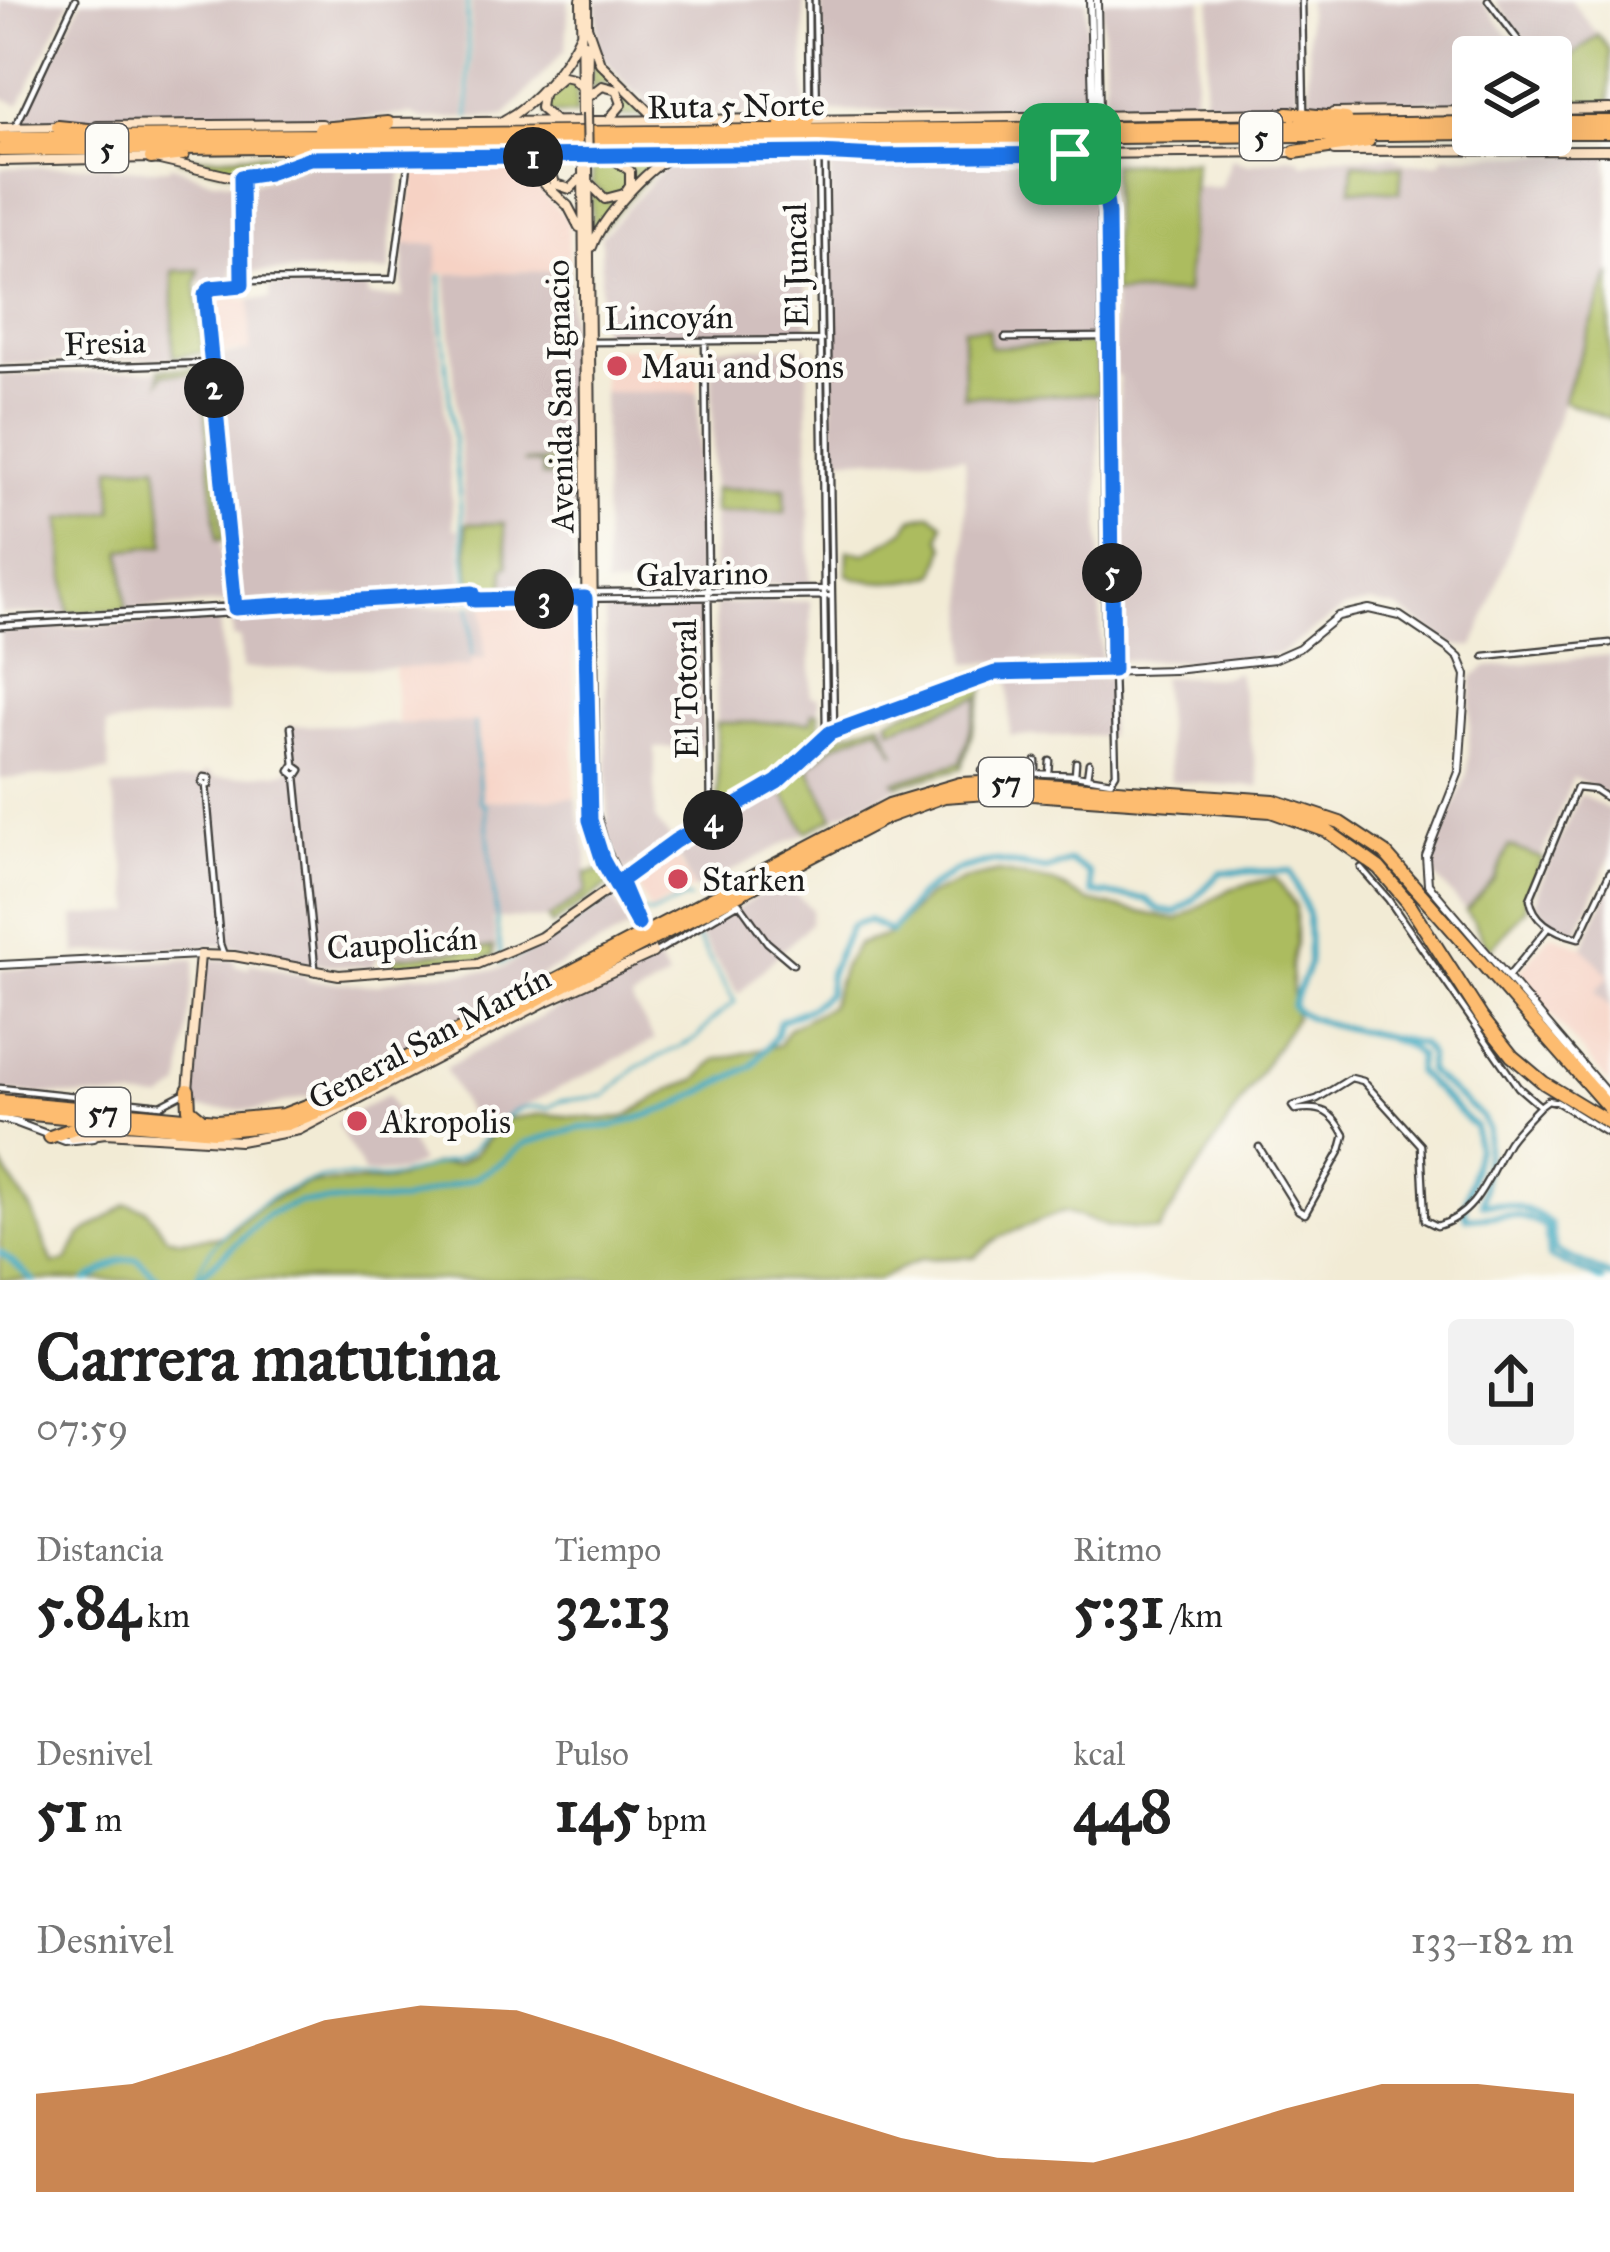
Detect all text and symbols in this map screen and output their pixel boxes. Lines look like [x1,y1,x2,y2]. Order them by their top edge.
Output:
map controls [1452,36,1572,156]
button: layers [1452,36,1572,156]
street label: Ruta 5 Norte [647,84,825,128]
pin [1019,103,1121,205]
road number: 5 [1240,112,1282,160]
icon: arrive [1037,121,1103,187]
road number: 5 [86,124,128,172]
pin: 1 [503,127,563,187]
text: 1 [526,137,540,177]
street label: El Juncal [775,202,818,328]
street label: Avenida San Ignacio [538,259,582,535]
street label: Lincoyán [604,297,734,339]
street label: Fresia [63,322,147,364]
place label: Maui and Sons [641,347,844,387]
marker: Maui and Sons [604,353,630,379]
pin: 2 [184,358,244,418]
text: 2 [206,368,222,408]
pin: 5 [1082,543,1142,603]
street label: Galvarino [635,553,769,595]
text: 5 [1104,553,1120,593]
pin: 3 [514,569,574,629]
text: 3 [537,579,551,619]
street label: El Totoral [665,619,707,759]
road number: 57 [979,758,1033,806]
pin: 4 [683,790,743,850]
text: 4 [704,800,722,840]
place label: Starken [702,860,806,900]
marker: Starken [665,866,691,892]
street label: Caupolicán [325,918,479,968]
street label: General San Martín [301,957,558,1119]
road number: 57 [76,1088,130,1136]
place label: Akropolis [379,1102,511,1142]
marker: Akropolis [344,1108,370,1134]
text: Carrera matutina [36,1317,499,1398]
button: share [1448,1319,1574,1445]
text: 07:59 [36,1403,128,1451]
text: Distancia [36,1530,164,1570]
text: Tiempo [555,1530,661,1570]
text: Ritmo [1073,1530,1162,1570]
text: 5.84 [36,1570,140,1643]
text: 32:13 [555,1570,671,1643]
text: 5:31 [1073,1570,1164,1643]
text: km [140,1596,190,1636]
text: /km [1164,1596,1223,1636]
text: Desnivel [36,1734,152,1774]
text: Pulso [555,1734,629,1774]
text: kcal [1073,1734,1125,1774]
text: 51 [36,1774,88,1847]
text: 145 [555,1774,640,1847]
text: 448 [1073,1774,1172,1847]
text: m [88,1800,122,1840]
text: bpm [640,1800,707,1840]
text: Desnivel [36,1916,174,1964]
text: 133–182 m [1410,1916,1574,1964]

